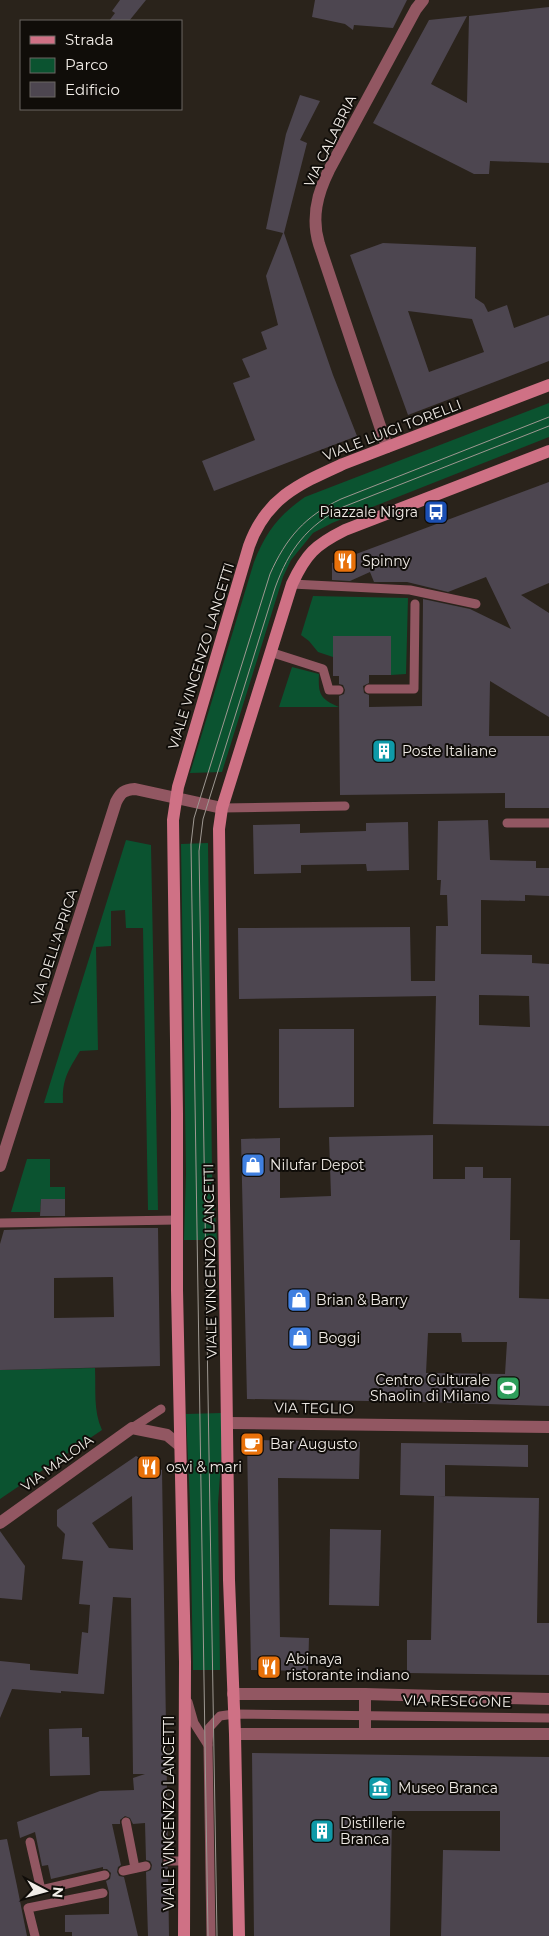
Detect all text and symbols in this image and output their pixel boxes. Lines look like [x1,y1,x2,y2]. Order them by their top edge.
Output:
legend [20,20,182,110]
text: Strada [65,30,114,49]
text: Parco [65,55,108,74]
text: Edificio [65,80,120,99]
street label: VIA CALABRIA [300,91,361,190]
street label: VIALE LUIGI TORELLI [320,395,464,465]
bus stop icon: Piazzale Nigra [423,499,449,525]
place label: Piazzale Nigra [319,503,418,521]
restaurant icon: Spinny [332,548,358,574]
place label: Spinny [362,552,411,570]
street label: VIALE VINCENZO LANCETTI [164,560,238,752]
building icon: Poste Italiane [371,738,397,764]
place label: Poste Italiane [402,742,497,760]
street label: VIA DELL'APRICA [27,886,82,1007]
shop icon: Nilufar Depot [240,1152,266,1178]
place label: Nilufar Depot [270,1156,365,1174]
street label: VIALE VINCENZO LANCETTI [199,1163,221,1359]
shop icon: Brian & Barry [286,1287,312,1313]
place label: Brian & Barry [316,1291,408,1309]
shop icon: Boggi [287,1325,313,1351]
place label: Boggi [318,1329,360,1347]
place label: Centro Culturale Shaolin di Milano [370,1371,490,1405]
sports icon: Centro Culturale Shaolin di Milano [495,1375,521,1401]
street label: VIA TEGLIO [274,1398,354,1418]
street label: VIA MALOIA [17,1430,97,1495]
cafe icon: Bar Augusto [239,1431,265,1457]
place label: Bar Augusto [270,1435,358,1453]
restaurant icon: osvi & mari [136,1454,162,1480]
place label: osvi & mari [166,1458,242,1476]
place label: Abinaya ristorante indiano [286,1650,410,1684]
restaurant icon: Abinaya ristorante indiano [256,1654,282,1680]
street label: VIA RESEGONE [403,1691,511,1711]
street label: VIALE VINCENZO LANCETTI [160,1716,178,1910]
museum icon: Museo Branca [367,1775,393,1801]
place label: Museo Branca [398,1779,498,1797]
place label: Distillerie Branca [340,1814,405,1848]
building icon: Distillerie Branca [309,1818,335,1844]
north arrow [20,1866,70,1916]
text: N [48,1886,67,1899]

